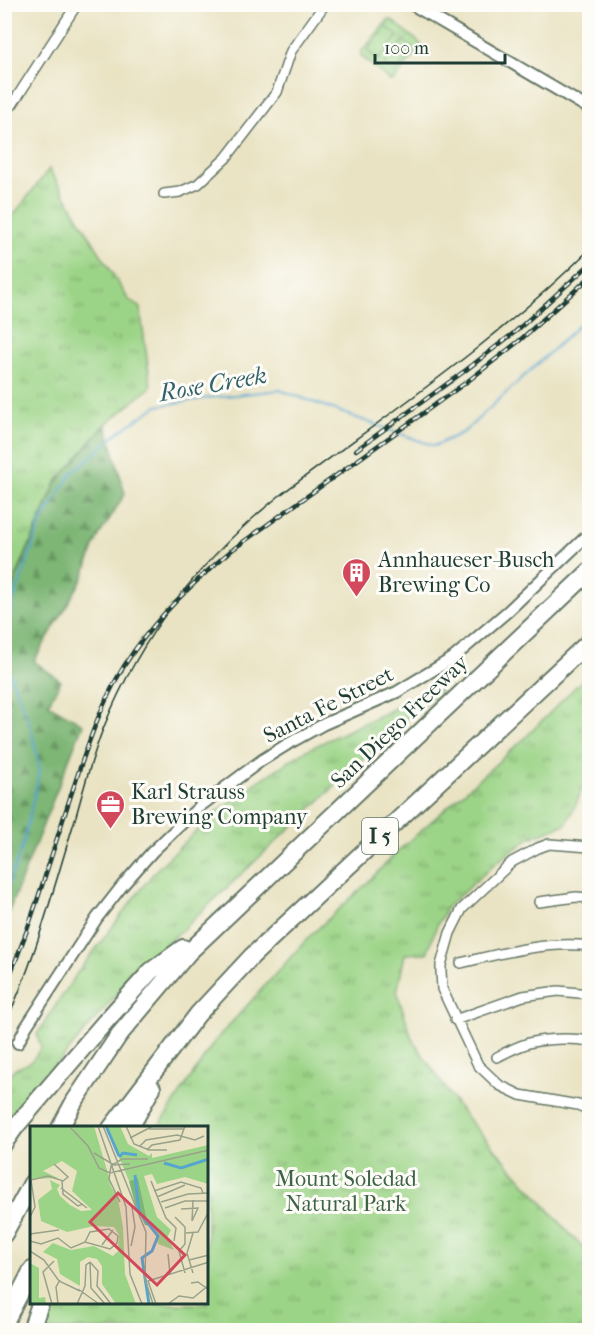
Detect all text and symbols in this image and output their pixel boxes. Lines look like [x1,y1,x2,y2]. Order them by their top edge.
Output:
scale bar [375,27,506,65]
text: 100 m [384,38,429,59]
water label: Rose Creek [155,361,269,408]
place label: Annhaueser-Busch Brewing Co [377,547,555,598]
building icon: Annhaueser-Busch Brewing Co [341,556,373,598]
street label: San Diego Freeway [326,649,475,794]
street label: Santa Fe Street [259,661,398,749]
place label: Karl Strauss Brewing Company [131,779,309,830]
office icon: Karl Strauss Brewing Company [94,788,126,830]
road number: I 5 [362,818,398,854]
inset map [30,1126,208,1305]
park label: Mount Soledad Natural Park [275,1166,418,1217]

